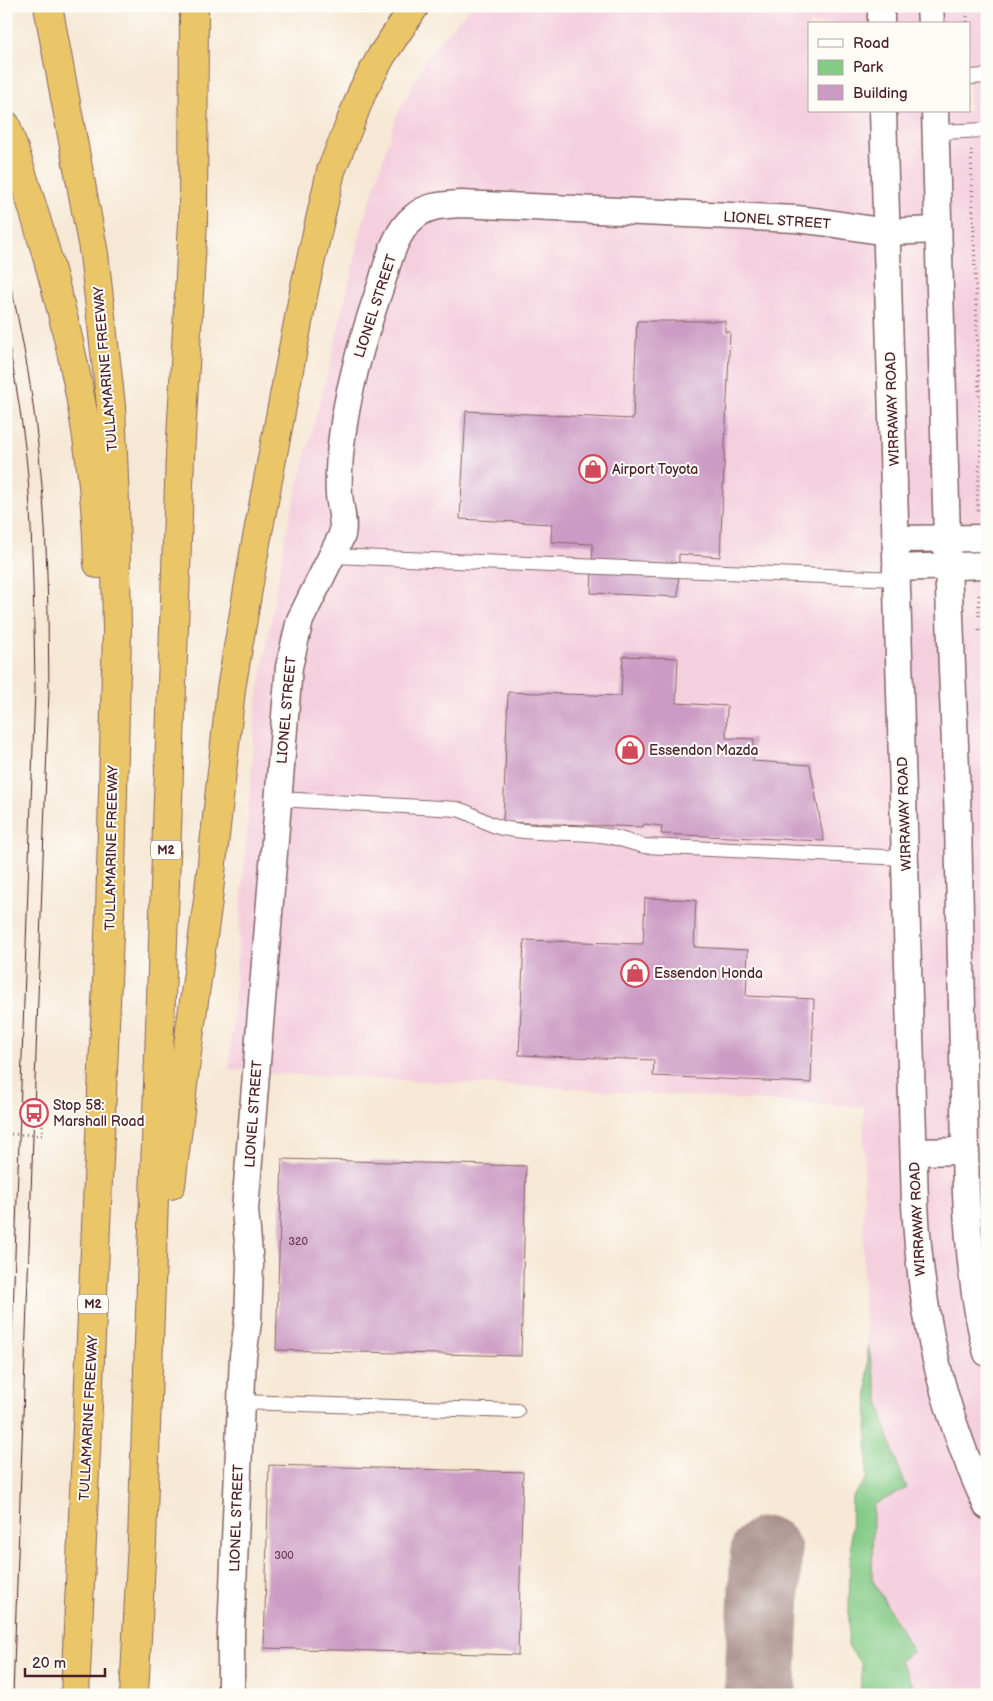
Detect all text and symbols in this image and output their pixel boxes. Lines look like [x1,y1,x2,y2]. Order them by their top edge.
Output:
legend [808,22,970,112]
text: Road [853,34,889,53]
text: Park [853,58,884,77]
text: Building [853,84,908,103]
street label: LIONEL STREET [723,208,832,233]
street label: LIONEL STREET [351,252,400,360]
street label: TULLAMARINE FREEWAY [90,285,121,452]
street label: WIRRAWAY ROAD [882,351,903,467]
shop icon: Airport Toyota [578,454,608,484]
place label: Airport Toyota [612,461,698,478]
street label: LIONEL STREET [273,655,300,764]
shop icon: Essendon Mazda [615,735,645,765]
place label: Essendon Mazda [649,742,758,759]
street label: WIRRAWAY ROAD [894,756,915,872]
street label: TULLAMARINE FREEWAY [102,764,121,931]
road number: M2 [151,840,181,860]
shop icon: Essendon Honda [620,958,650,988]
place label: Essendon Honda [654,965,763,982]
street label: LIONEL STREET [241,1059,266,1168]
place label: Stop 58: Marshall Road [53,1097,145,1130]
bus stop icon: Stop 58: Marshall Road [19,1098,49,1128]
street label: WIRRAWAY ROAD [906,1161,929,1277]
house number: 320 [288,1235,308,1248]
road number: M2 [78,1295,108,1314]
street label: TULLAMARINE FREEWAY [76,1334,101,1501]
street label: LIONEL STREET [226,1463,247,1572]
house number: 300 [274,1549,294,1562]
scale bar [25,1646,105,1678]
text: 20 m [32,1654,66,1673]

